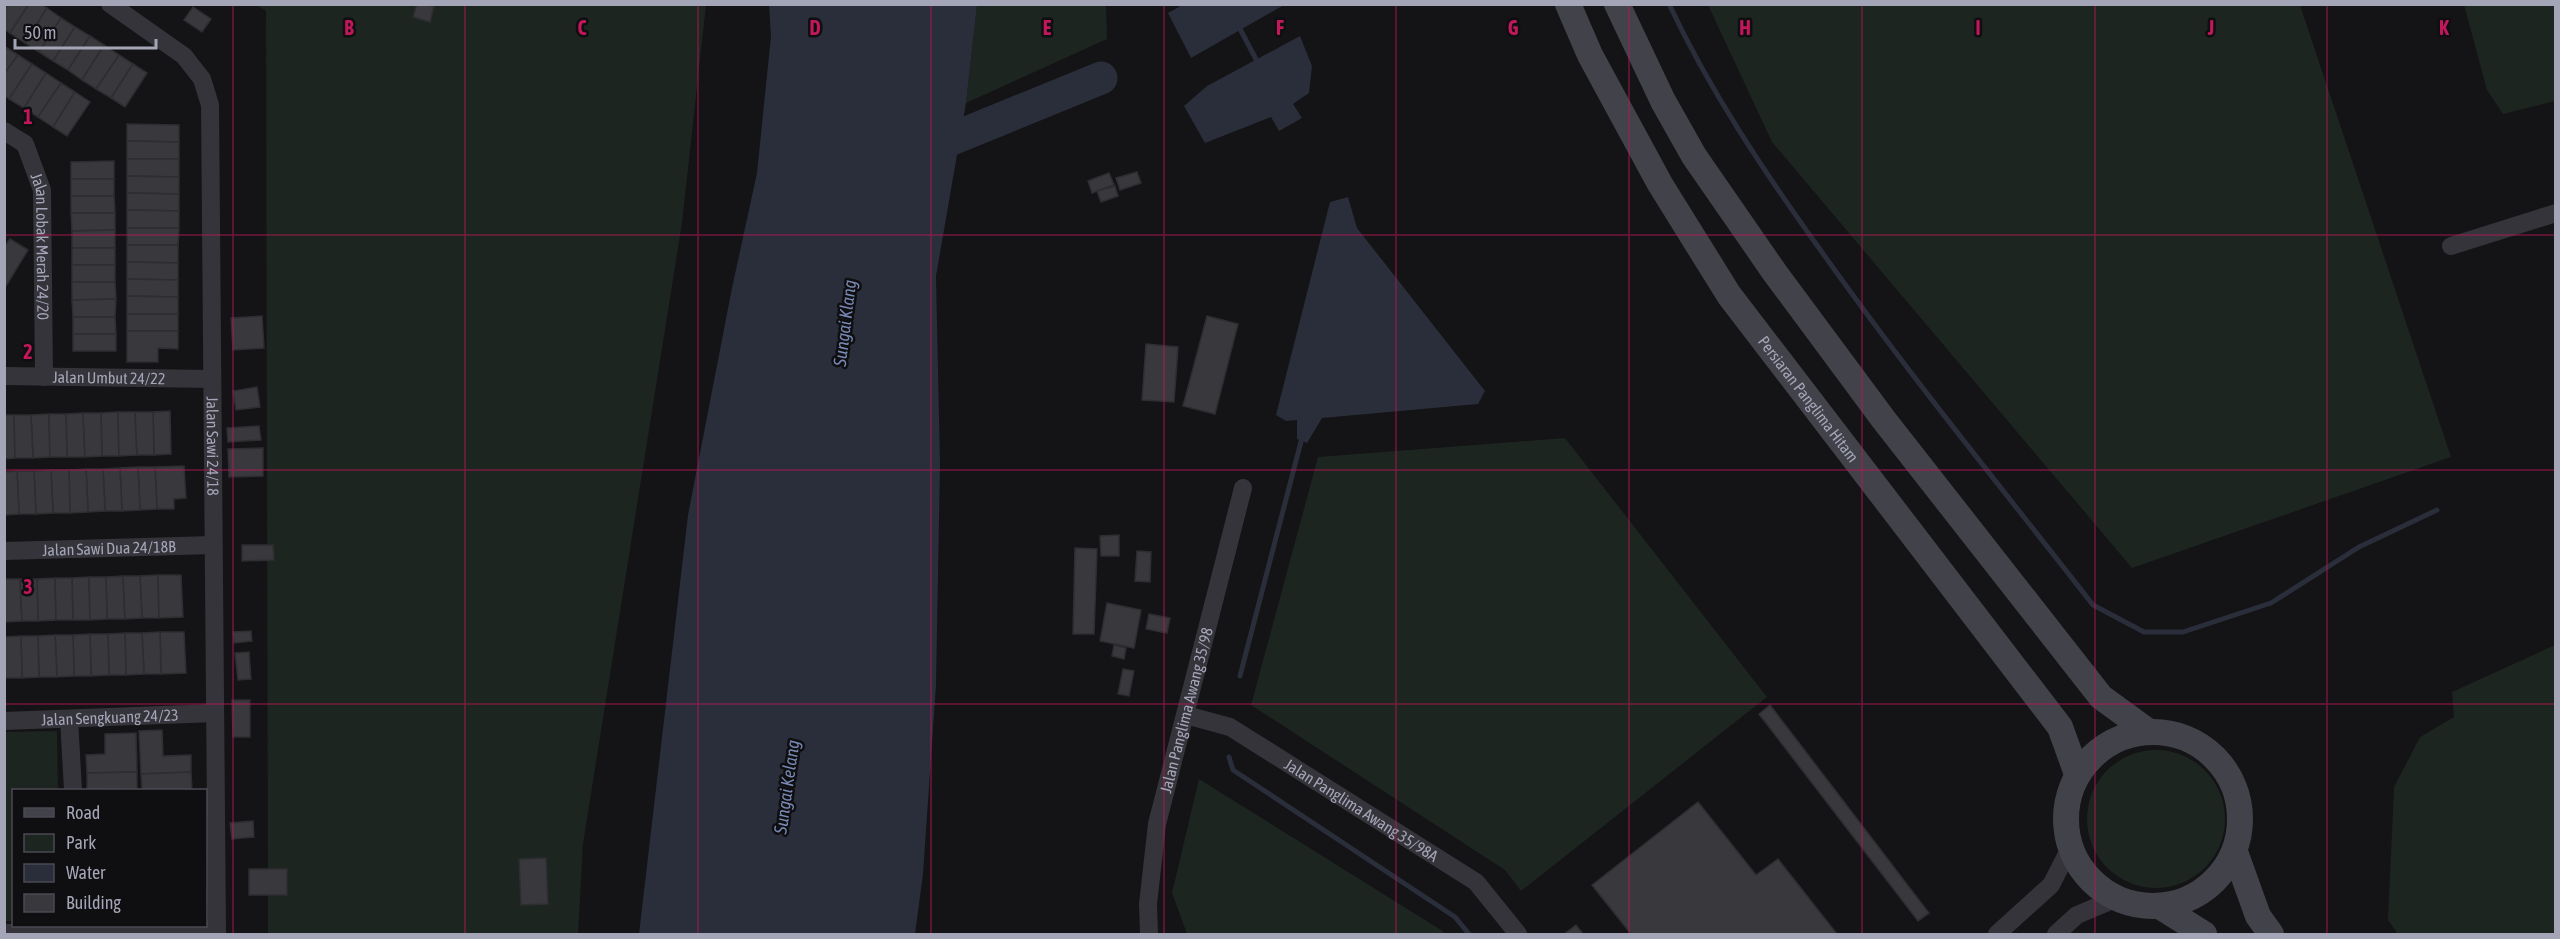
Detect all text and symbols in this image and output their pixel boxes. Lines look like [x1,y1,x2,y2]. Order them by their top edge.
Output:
scale bar [15,12,156,50]
text: B [344,16,354,39]
text: C [578,16,587,39]
text: D [809,16,821,39]
text: E [1043,16,1052,39]
text: F [1276,16,1284,39]
text: G [1508,16,1519,39]
text: H [1739,16,1751,39]
text: I [1975,16,1981,39]
text: J [2207,16,2214,39]
text: K [2439,16,2449,39]
text: 50 m [24,22,56,43]
text: 1 [23,105,33,128]
street label: Jalan Lobak Merah 24/20 [27,170,52,320]
water label: Sungai Klang [829,278,860,368]
street label: Persiaran Panglima Hitam [1755,333,1863,465]
text: 2 [23,340,33,363]
street label: Jalan Umbut 24/22 [52,368,166,387]
street label: Jalan Sawi 24/18 [203,396,222,496]
street label: Jalan Sawi Dua 24/18B [42,537,176,559]
text: 3 [23,575,33,598]
street label: Jalan Panglima Awang 35/98 [1156,626,1216,795]
street label: Jalan Sengkuang 24/23 [41,705,179,729]
water label: Sungai Kelang [769,739,803,836]
street label: Jalan Panglima Awang 35/98A [1281,755,1442,865]
legend [12,789,207,927]
text: Road [66,802,100,823]
text: Park [66,832,96,853]
text: Water [66,862,106,883]
text: Building [66,892,121,913]

